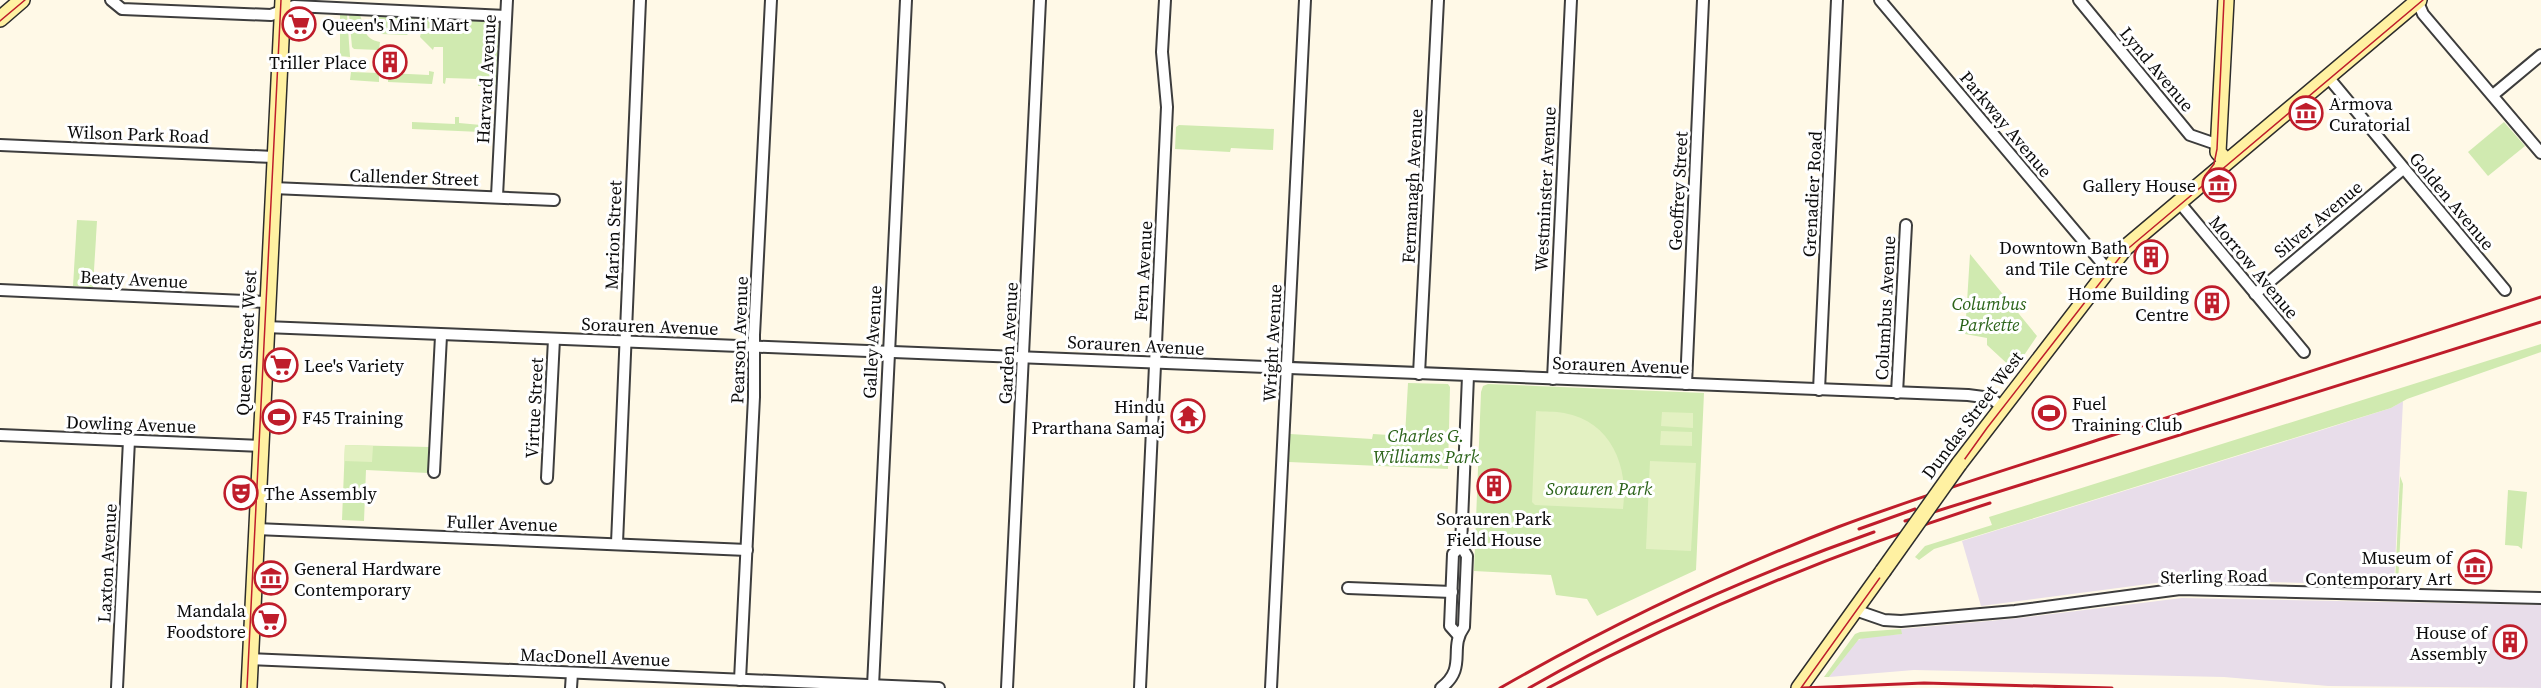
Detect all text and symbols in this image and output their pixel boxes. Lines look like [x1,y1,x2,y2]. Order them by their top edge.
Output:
supermarket icon: Queen's Mini Mart [281,6,317,42]
place label: Queen's Mini Mart [322,12,469,37]
street label: Harvard Avenue [470,14,502,144]
street label: Lynd Avenue [2114,21,2200,117]
building icon: Triller Place [372,44,408,80]
place label: Triller Place [269,50,367,75]
street label: Parkway Avenue [1954,65,2058,183]
place label: Armova Curatorial [2329,91,2411,137]
museum icon: Armova Curatorial [2288,95,2324,131]
street label: Westminster Avenue [1528,106,1562,272]
street label: Fermanagh Avenue [1395,108,1429,264]
street label: Wilson Park Road [66,119,210,149]
street label: Grenadier Road [1796,130,1828,258]
street label: Geoffrey Street [1662,131,1694,251]
street label: Golden Avenue [2404,147,2500,255]
street label: Callender Street [349,162,479,192]
museum icon: Gallery House [2201,167,2237,203]
place label: Gallery House [2082,173,2196,198]
street label: Silver Avenue [2268,175,2368,263]
street label: Marion Street [599,180,627,290]
street label: Morrow Avenue [2203,210,2305,324]
street label: Fern Avenue [1128,220,1158,322]
street label: Columbus Avenue [1869,235,1901,381]
place label: Downtown Bath and Tile Centre [1999,235,2128,281]
building icon: Downtown Bath and Tile Centre [2133,239,2169,275]
street label: Beaty Avenue [79,264,189,294]
street label: Queen Street West [230,270,262,416]
street label: Pearson Avenue [724,276,754,404]
street label: Garden Avenue [992,281,1024,405]
place label: Home Building Centre [2068,281,2189,327]
street label: Wright Avenue [1256,283,1288,403]
street label: Galley Avenue [857,285,887,399]
building icon: Home Building Centre [2194,285,2230,321]
park label: Columbus Parkette [1952,291,2027,337]
street label: Sorauren Avenue [581,311,719,341]
street label: Sorauren Avenue [1067,329,1205,361]
street label: Dundas Street West [1916,346,2029,484]
supermarket icon: Lee's Variety [263,347,299,383]
street label: Sorauren Avenue [1552,350,1690,380]
place label: Lee's Variety [304,353,405,378]
street label: Virtue Street [519,357,549,459]
place label: Fuel Training Club [2072,391,2182,437]
place label: Hindu Prarthana Samaj [1031,394,1165,440]
sports icon: Fuel Training Club [2031,395,2067,431]
temple icon: Hindu Prarthana Samaj [1170,398,1206,434]
sports icon: F45 Training [261,399,297,435]
place label: F45 Training [302,405,403,430]
street label: Dowling Avenue [65,409,197,439]
park label: Charles G. Williams Park [1373,423,1479,469]
building icon: Sorauren Park Field House [1476,468,1512,504]
theatre icon: The Assembly [223,475,259,511]
park label: Sorauren Park [1546,476,1653,501]
place label: The Assembly [264,481,377,506]
street label: Laxton Avenue [91,503,123,623]
place label: Sorauren Park Field House [1437,506,1552,552]
street label: Fuller Avenue [446,509,558,537]
place label: Museum of Contemporary Art [2305,545,2454,591]
museum icon: Museum of Contemporary Art [2457,549,2493,585]
place label: General Hardware Contemporary [294,556,441,602]
museum icon: General Hardware Contemporary [253,560,289,596]
street label: Sterling Road [2160,563,2268,589]
place label: Mandala Foodstore [166,598,247,644]
supermarket icon: Mandala Foodstore [251,602,287,638]
place label: House of Assembly [2409,620,2489,666]
building icon: House of Assembly [2492,624,2528,660]
street label: MacDonell Avenue [520,642,670,672]

